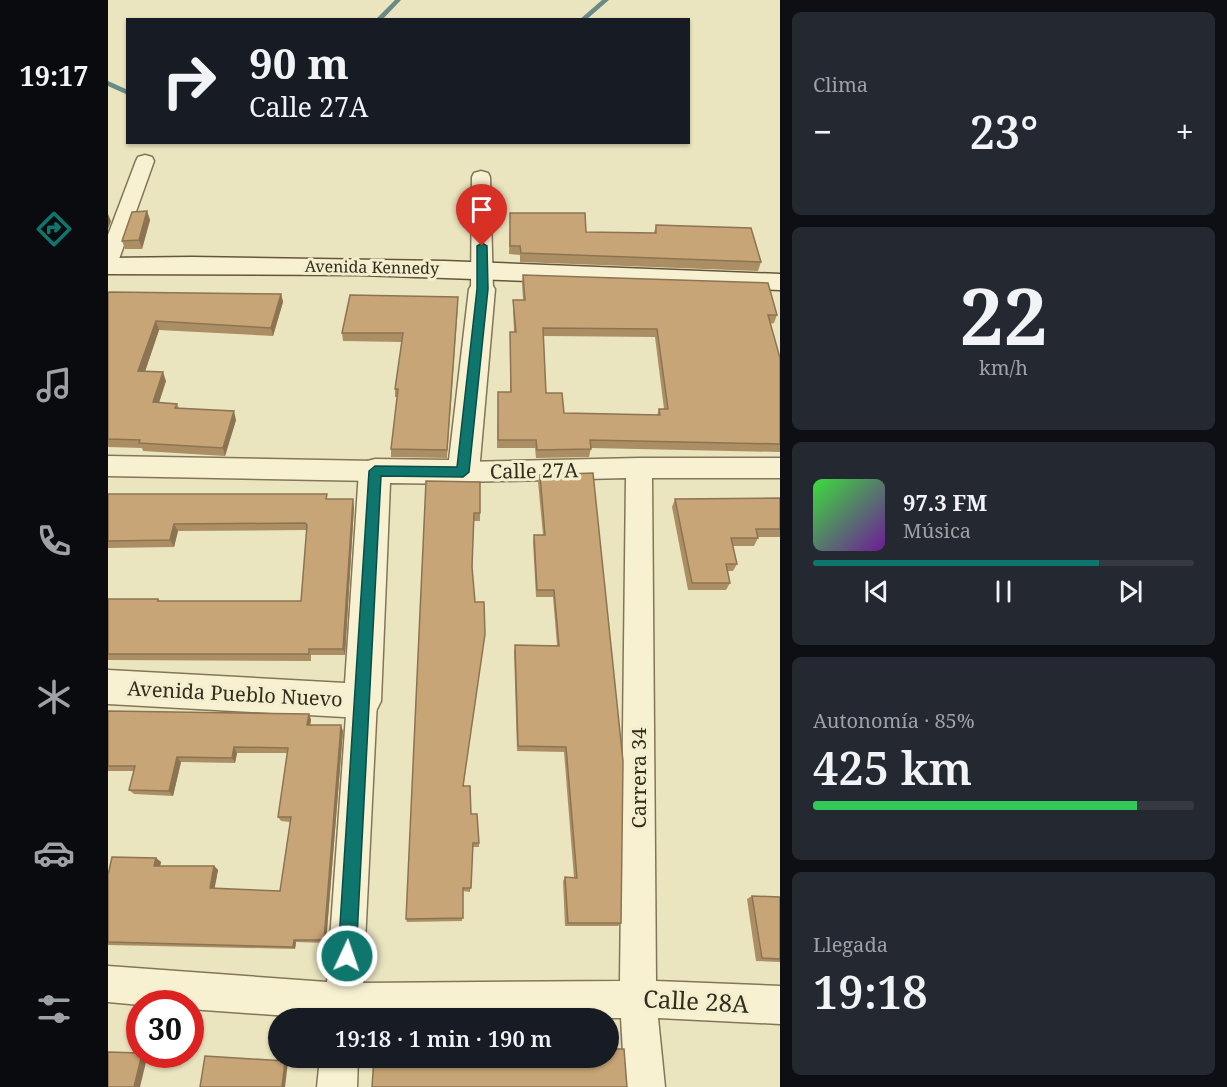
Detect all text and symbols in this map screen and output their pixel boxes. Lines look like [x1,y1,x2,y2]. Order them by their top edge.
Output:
text: 90 m [249,34,349,91]
icon: right [150,42,228,120]
text: 19:17 [19,57,89,94]
text: Clima [813,71,868,98]
text: Calle 27A [249,88,368,125]
text: 23° [969,101,1038,162]
text: − [813,109,832,154]
text: + [1176,109,1194,154]
pin [456,184,507,246]
icon: arrive [465,193,498,226]
icon: directions [33,208,75,250]
street label: Avenida Kennedy [305,255,440,279]
text: 22 [959,262,1048,368]
text: km/h [979,354,1028,381]
icon: music [33,364,75,406]
street label: Calle 27A [490,456,579,485]
text: 97.3 FM [903,487,987,517]
text: Música [903,517,971,544]
icon: phone [33,520,75,562]
icon: previous [860,575,893,608]
icon: pause [987,575,1020,608]
icon: next [1114,575,1147,608]
street label: Avenida Pueblo Nuevo [127,674,343,713]
icon: climate [33,676,75,718]
text: Autonomía · 85% [813,707,975,734]
street label: Carrera 34 [625,728,652,828]
text: 425 km [813,737,972,798]
icon: car [33,832,75,874]
position arrow [315,924,379,988]
text: Llegada [813,931,888,958]
text: 19:18 [813,961,928,1022]
street label: Calle 28A [642,981,750,1020]
icon: filters [33,988,75,1030]
speed limit sign: 30 [126,990,204,1068]
text: 19:18 · 1 min · 190 m [335,1023,552,1053]

